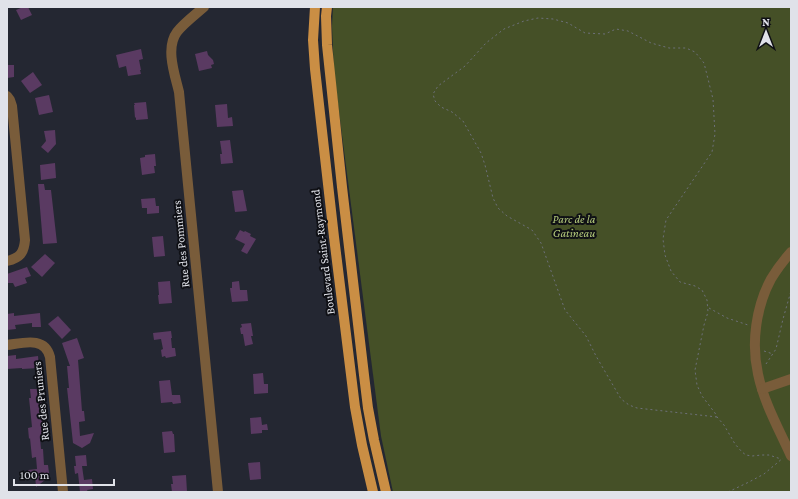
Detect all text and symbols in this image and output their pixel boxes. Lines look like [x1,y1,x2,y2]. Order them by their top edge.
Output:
north arrow [746,12,786,52]
text: N [762,16,770,28]
street label: Boulevard Saint-Raymond [308,188,338,315]
street label: Rue des Pommiers [169,200,193,288]
park label: Parc de la Gatineau [553,212,596,240]
street label: Rue des Pruniers [30,361,52,441]
scale bar [14,461,114,487]
text: 100 m [20,468,50,482]

